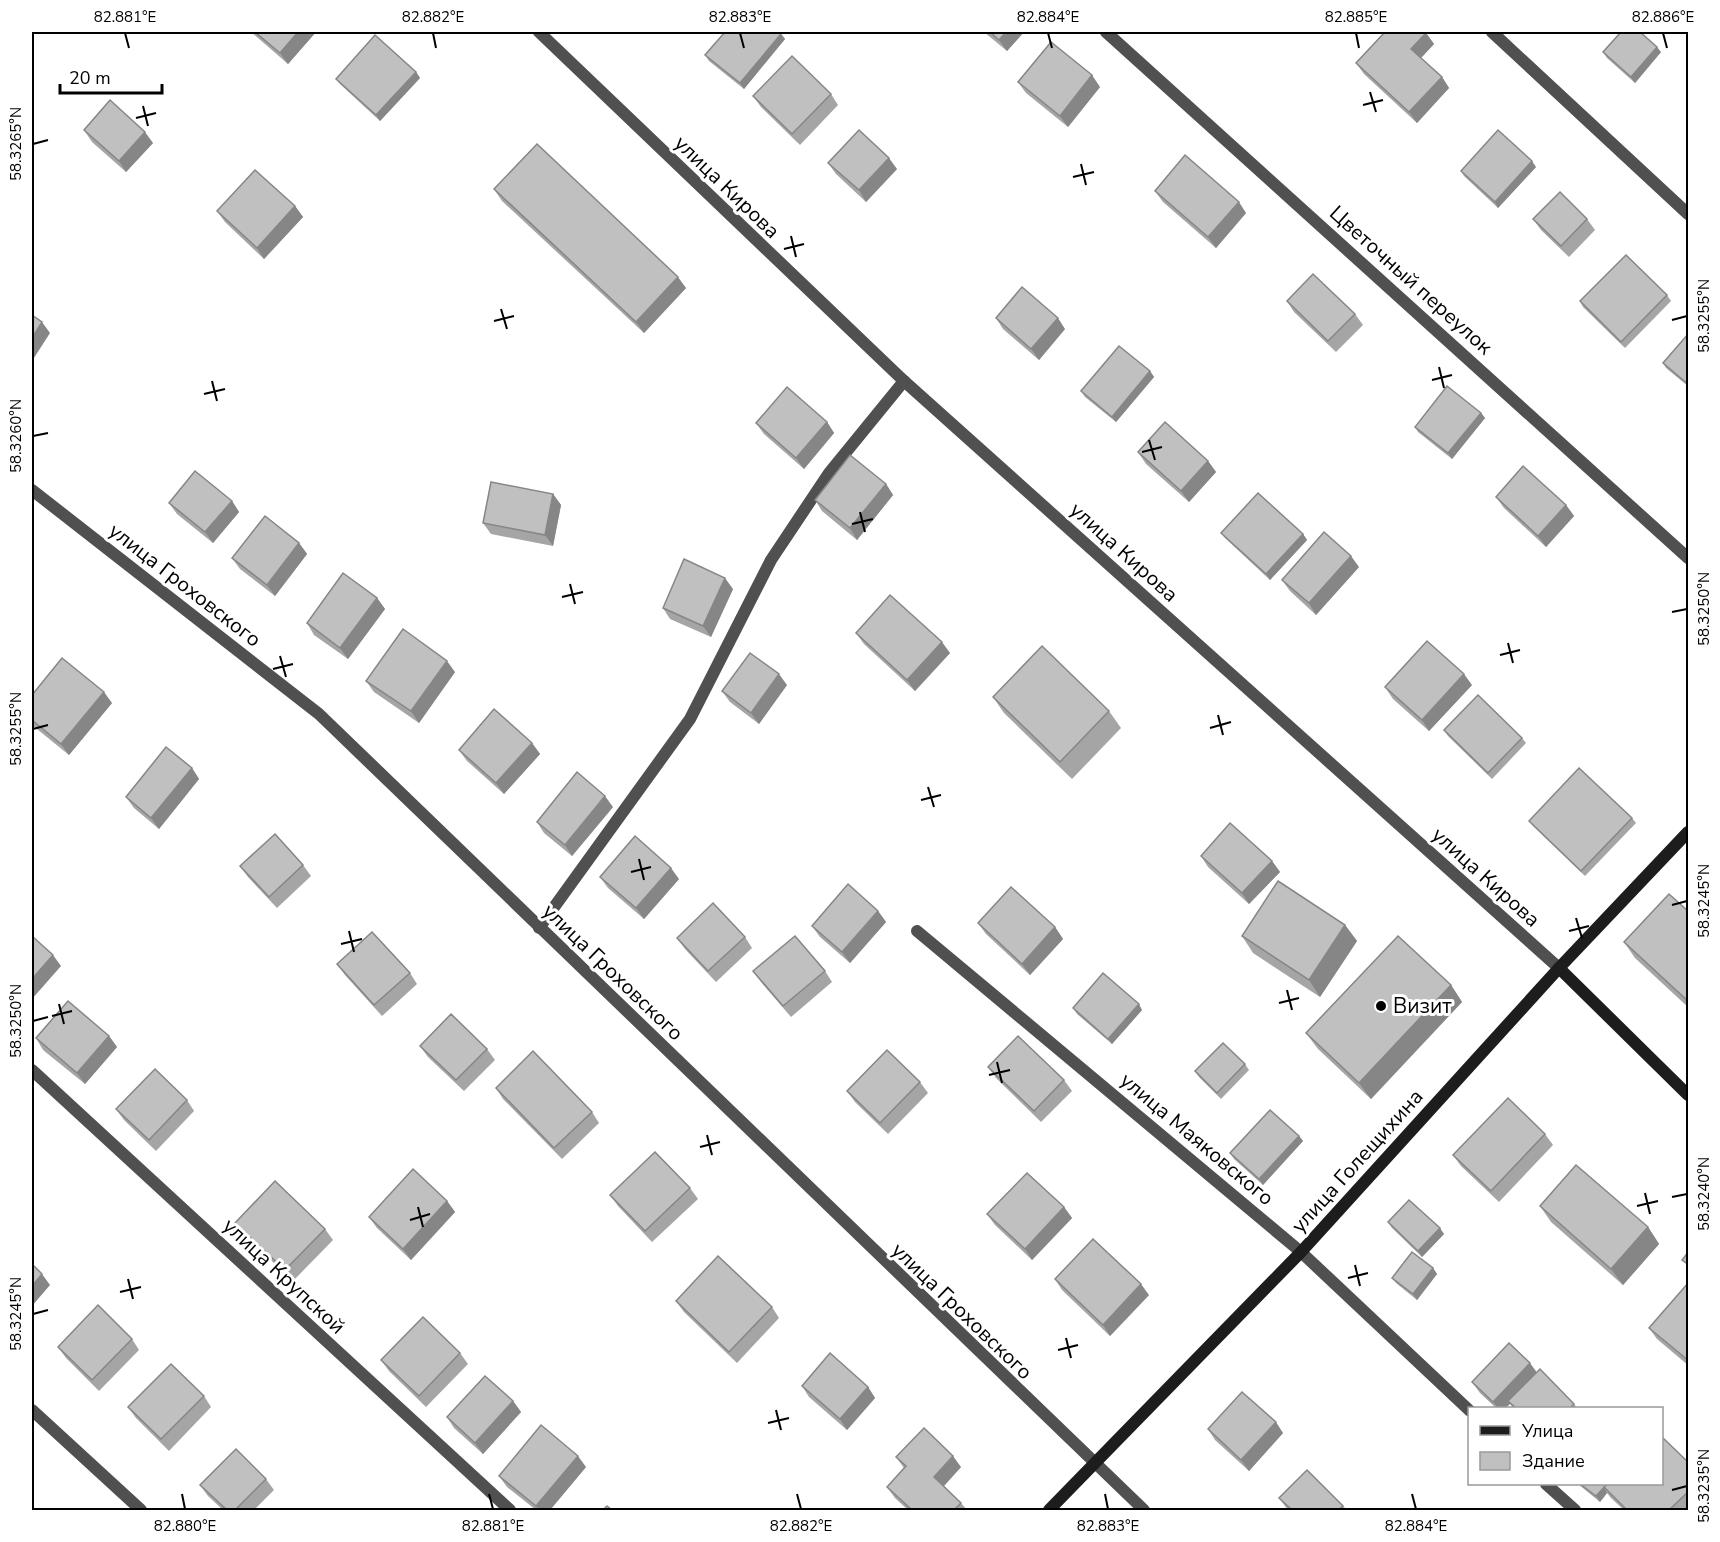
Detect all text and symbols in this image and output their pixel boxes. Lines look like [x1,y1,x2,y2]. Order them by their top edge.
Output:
text: 82.881°E [94,7,156,27]
text: 82.882°E [402,7,464,27]
text: 82.883°E [709,7,771,27]
text: 82.884°E [1017,7,1079,27]
text: 82.885°E [1325,7,1387,27]
text: 82.886°E [1632,7,1694,27]
scale bar [60,57,162,95]
text: 20 m [69,66,111,90]
text: 58.3265°N [6,107,26,181]
street label: улица Кирова [668,129,786,245]
street label: Цветочный переулок [1323,199,1499,361]
text: 58.3255°N [1694,279,1714,353]
text: 58.3260°N [6,399,26,473]
street label: улица Кирова [1064,496,1184,608]
street label: улица Гроховского [103,517,267,653]
text: 58.3250°N [1694,572,1714,646]
text: 58.3255°N [6,692,26,766]
street label: улица Кирова [1426,821,1546,933]
text: 58.3245°N [1694,864,1714,938]
street label: улица Гроховского [536,897,690,1047]
text: 58.3250°N [6,984,26,1058]
place label: Визит [1393,992,1452,1020]
marker: Визит [1374,999,1388,1013]
street label: улица Маяковского [1114,1066,1280,1212]
street label: улица Голещихина [1285,1083,1429,1239]
text: 58.3240°N [1694,1157,1714,1231]
street label: улица Крупской [217,1212,351,1340]
street label: улица Гроховского [885,1236,1039,1386]
text: 58.3245°N [6,1277,26,1351]
legend [1468,1407,1663,1485]
text: Улица [1521,1419,1573,1443]
text: Здание [1522,1449,1585,1473]
text: 58.3235°N [1694,1449,1714,1523]
text: 82.880°E [154,1516,216,1536]
text: 82.881°E [462,1516,524,1536]
text: 82.882°E [770,1516,832,1536]
text: 82.883°E [1077,1516,1139,1536]
text: 82.884°E [1385,1516,1447,1536]

